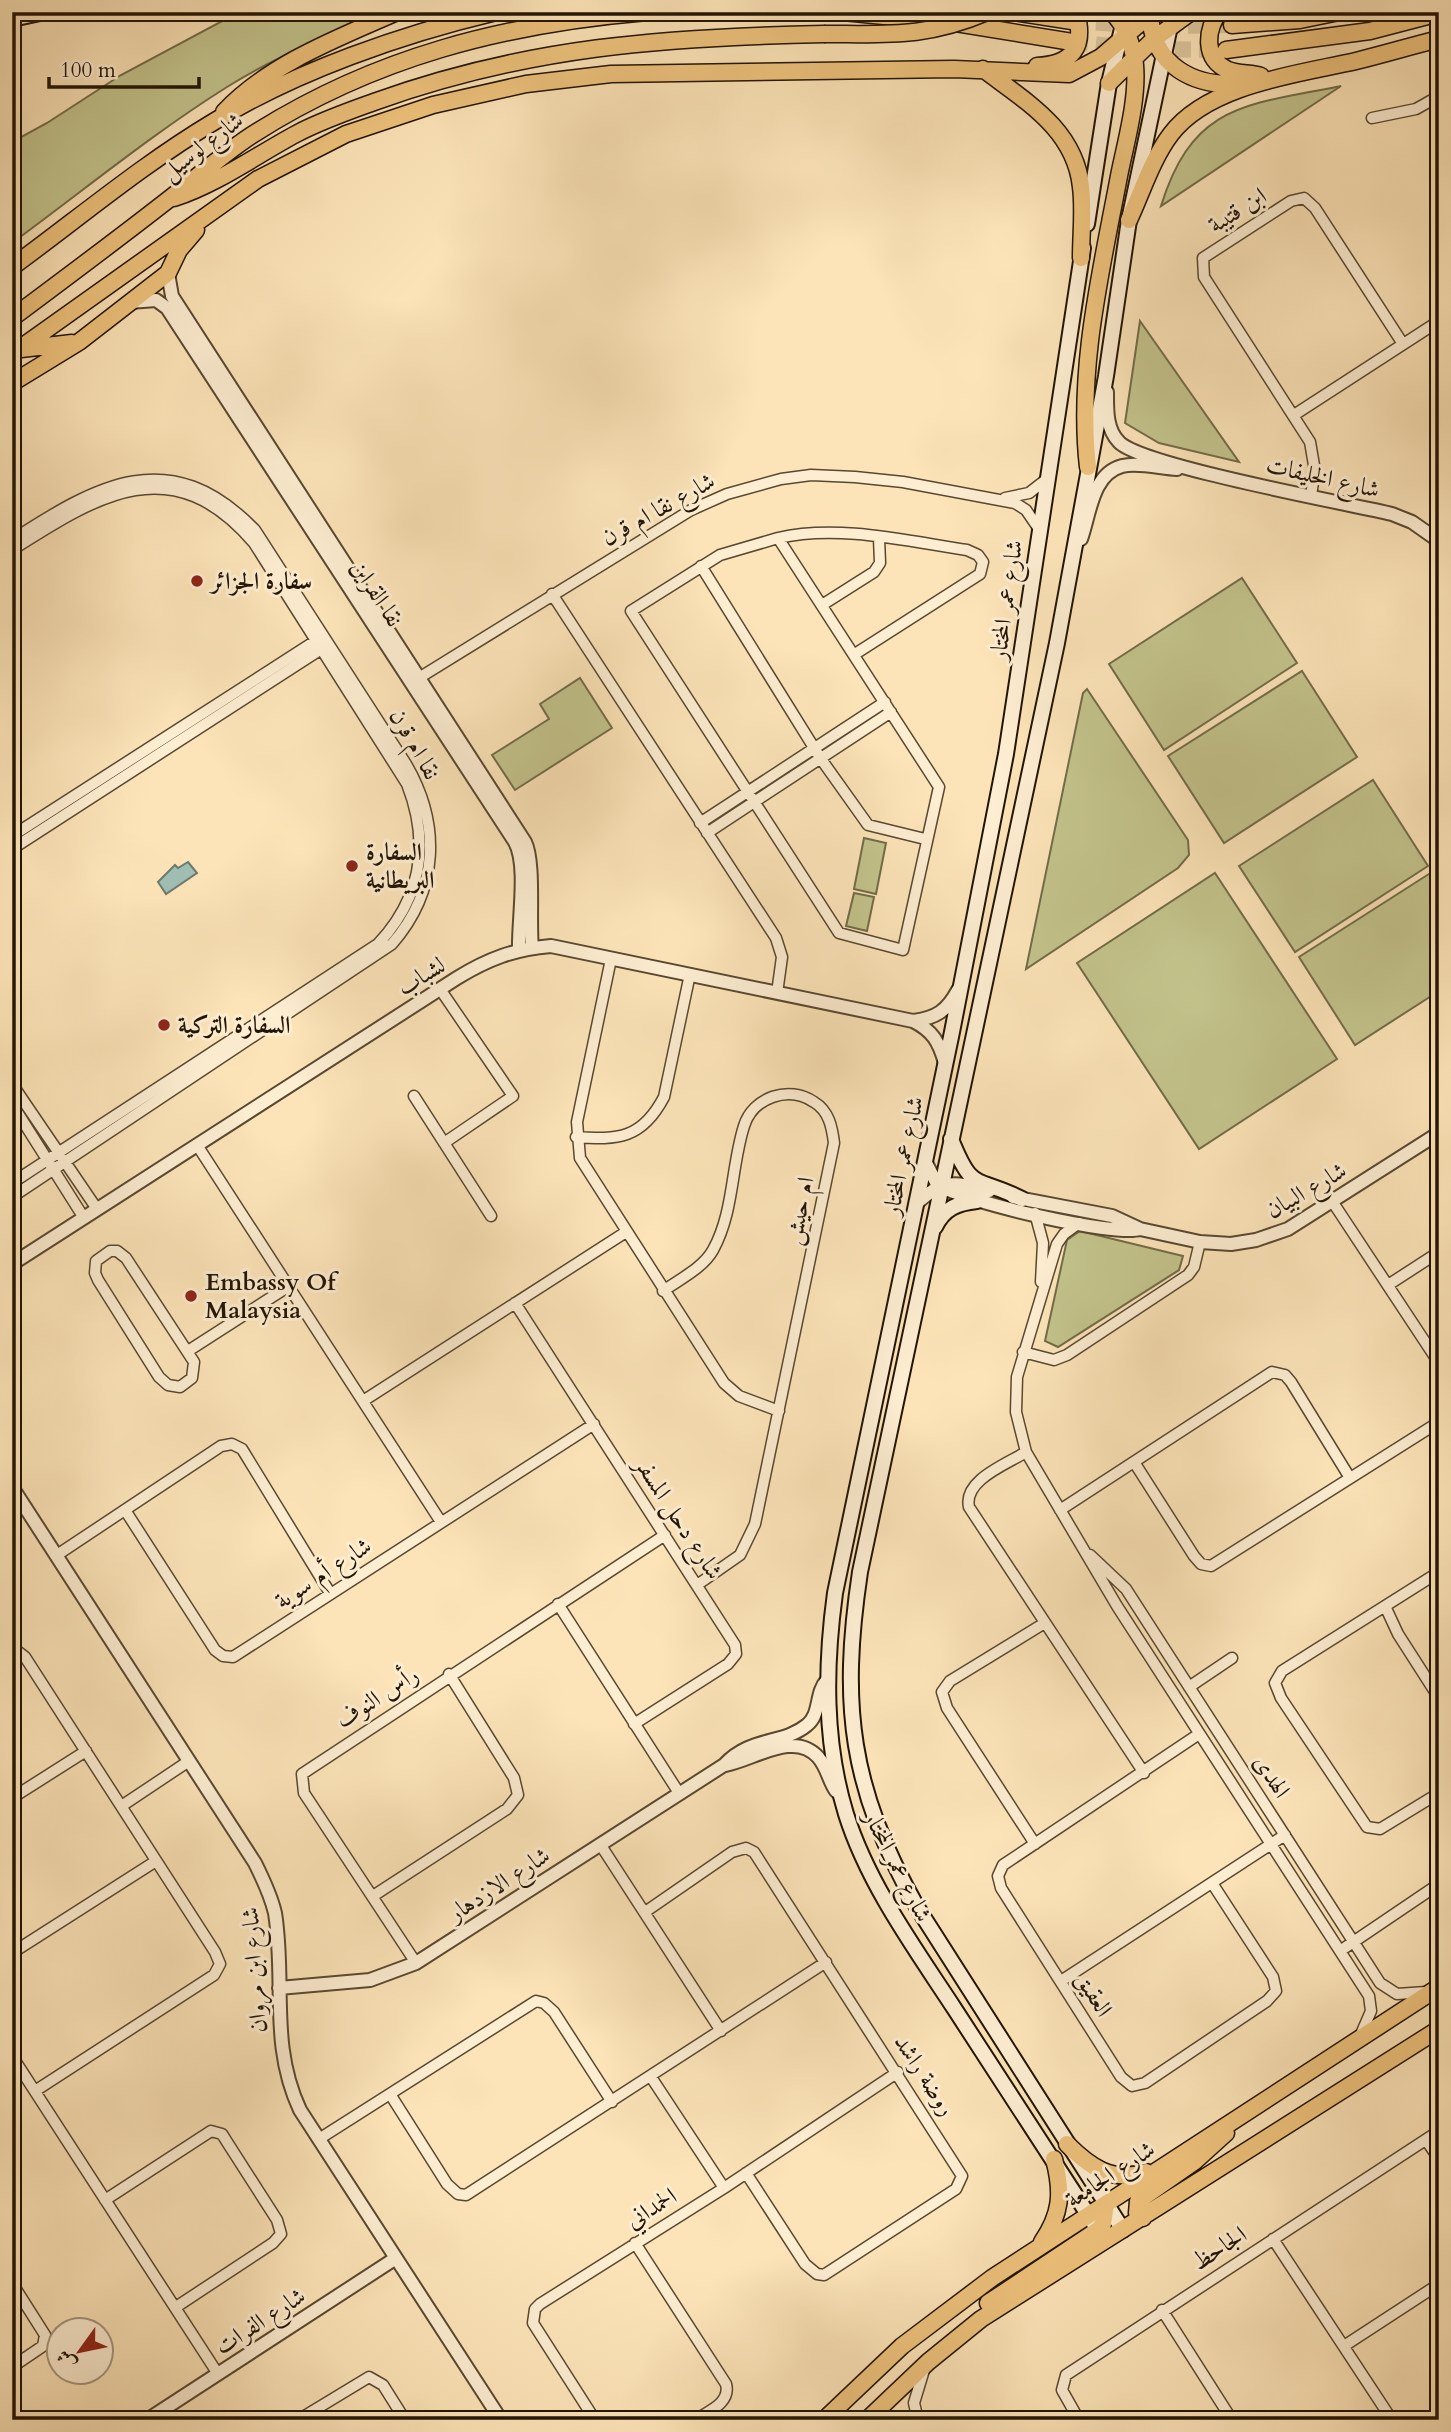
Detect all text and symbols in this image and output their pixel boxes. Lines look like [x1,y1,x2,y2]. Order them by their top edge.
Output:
scale bar [49,46,200,90]
text: 100 m [60,56,116,85]
street label: شارع لوسيل [154,104,252,191]
street label: ابن قتيبة [1202,180,1273,241]
street label: شارع الخليفات [1262,448,1383,510]
street label: شارع نقا ام قرن [595,465,723,558]
street label: شارع عمر المختار [981,538,1034,665]
street label: نقا القراين [342,553,411,633]
place label: سفارة الجزائر [208,565,312,598]
marker: سفارة الجزائر [189,573,205,589]
street label: نقا ام قرن [378,703,448,788]
place label: السفارة البريطانية [366,836,435,897]
marker: السفارة البريطانية [344,858,360,874]
street label: لشباب [391,949,452,1004]
place label: السفارة التركية [178,1009,290,1042]
marker: السفارة التركية [156,1017,172,1033]
street label: شارع عمر المختار [874,1093,935,1221]
street label: شارع البيان [1260,1154,1354,1229]
street label: ام حيش [776,1174,827,1249]
place label: Embassy Of Malaysia [205,1266,339,1327]
marker: Embassy Of Malaysia [183,1288,199,1304]
street label: شارع دحل المسفر [622,1448,731,1588]
street label: شارع أم سوية [268,1529,380,1620]
street label: رأس النوف [329,1658,425,1736]
street label: الهدى [1245,1748,1298,1805]
street label: شارع عمر المختار [852,1803,940,1929]
street label: شارع الازدهار [440,1839,558,1933]
street label: شارع ابن مروان [234,1906,278,2034]
street label: العقيق [1067,1965,1120,2023]
street label: روضة راشد [886,2028,963,2123]
street label: شارع الجامعة [1059,2133,1163,2218]
street label: الحمداني [619,2180,684,2239]
street label: الجاحظ [1185,2218,1253,2278]
street label: شارع الفرات [208,2280,314,2366]
north arrow [46,2316,116,2386]
text: ش [51,2345,83,2375]

